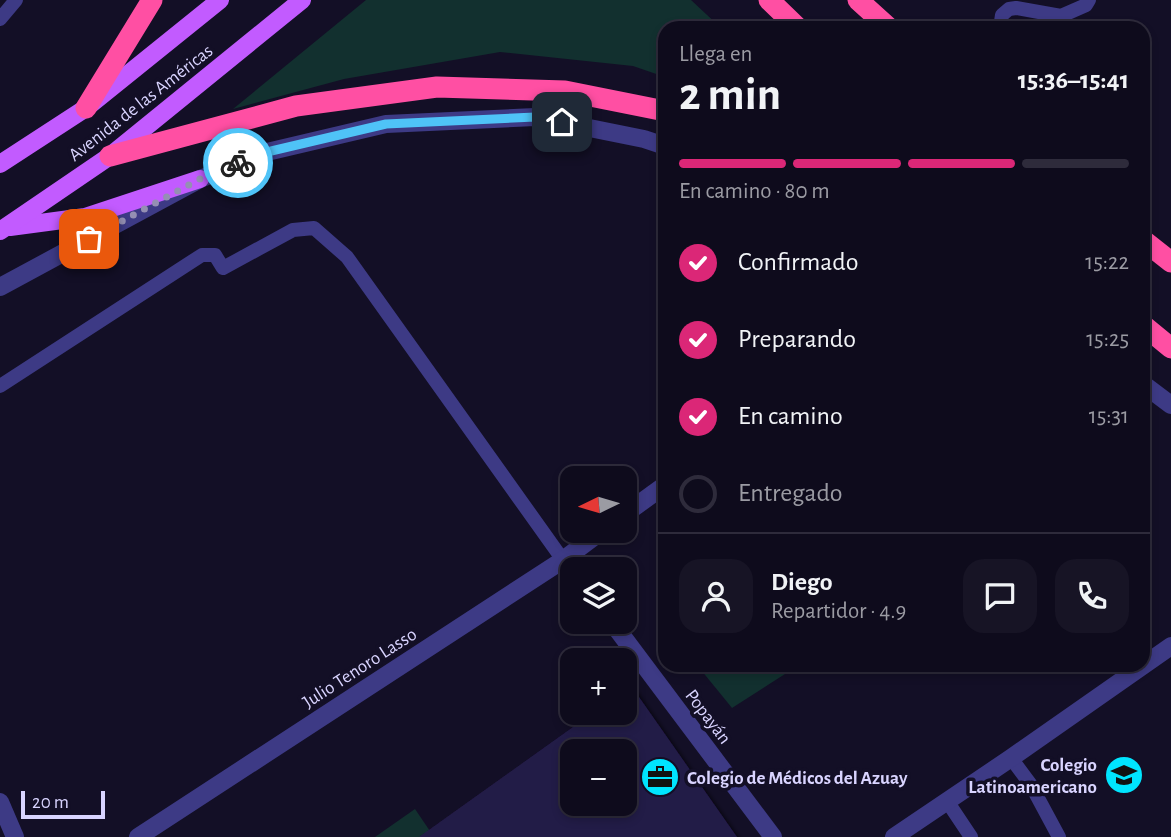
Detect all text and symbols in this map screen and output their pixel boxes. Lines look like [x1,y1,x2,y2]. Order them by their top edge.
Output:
street label: Avenida de las Américas [65,41,217,165]
text: Llega en [679,43,752,66]
text: 15:36–15:41 [1018,67,1129,93]
text: 2 min [679,72,781,118]
pin [532,92,592,152]
icon: home [543,103,581,141]
courier [203,128,273,198]
icon: bike [219,144,257,182]
text: En camino · 80 m [679,180,830,203]
pin [59,209,119,269]
icon: bag [70,220,108,258]
icon: check [679,244,717,282]
text: Confirmado [738,249,859,275]
text: 15:22 [1085,251,1129,274]
icon: check [679,321,717,359]
text: Preparando [738,326,856,352]
text: 15:25 [1086,328,1129,351]
icon: check [679,398,717,436]
text: En camino [738,403,843,429]
text: 15:31 [1089,405,1129,428]
north arrow [560,466,637,542]
map controls [560,466,637,816]
text: Entregado [738,480,843,506]
button: layers [560,557,637,634]
button: person [679,559,753,633]
button: chat [963,559,1037,633]
button: phone [1055,559,1129,633]
text: Diego [771,569,833,595]
text: Repartidor · 4.9 [771,600,906,623]
street label: Julio Tenoro Lasso [299,624,420,712]
button: + [560,648,637,725]
street label: Popayán [681,686,734,748]
button: − [560,739,637,816]
school or university icon: Colegio Latinoamericano [1103,754,1145,796]
office icon: Colegio de Médicos del Azuay [639,756,681,798]
place label: Colegio Latinoamericano [968,756,1097,797]
place label: Colegio de Médicos del Azuay [687,769,908,788]
scale bar [21,788,105,820]
text: 20 m [32,793,69,812]

